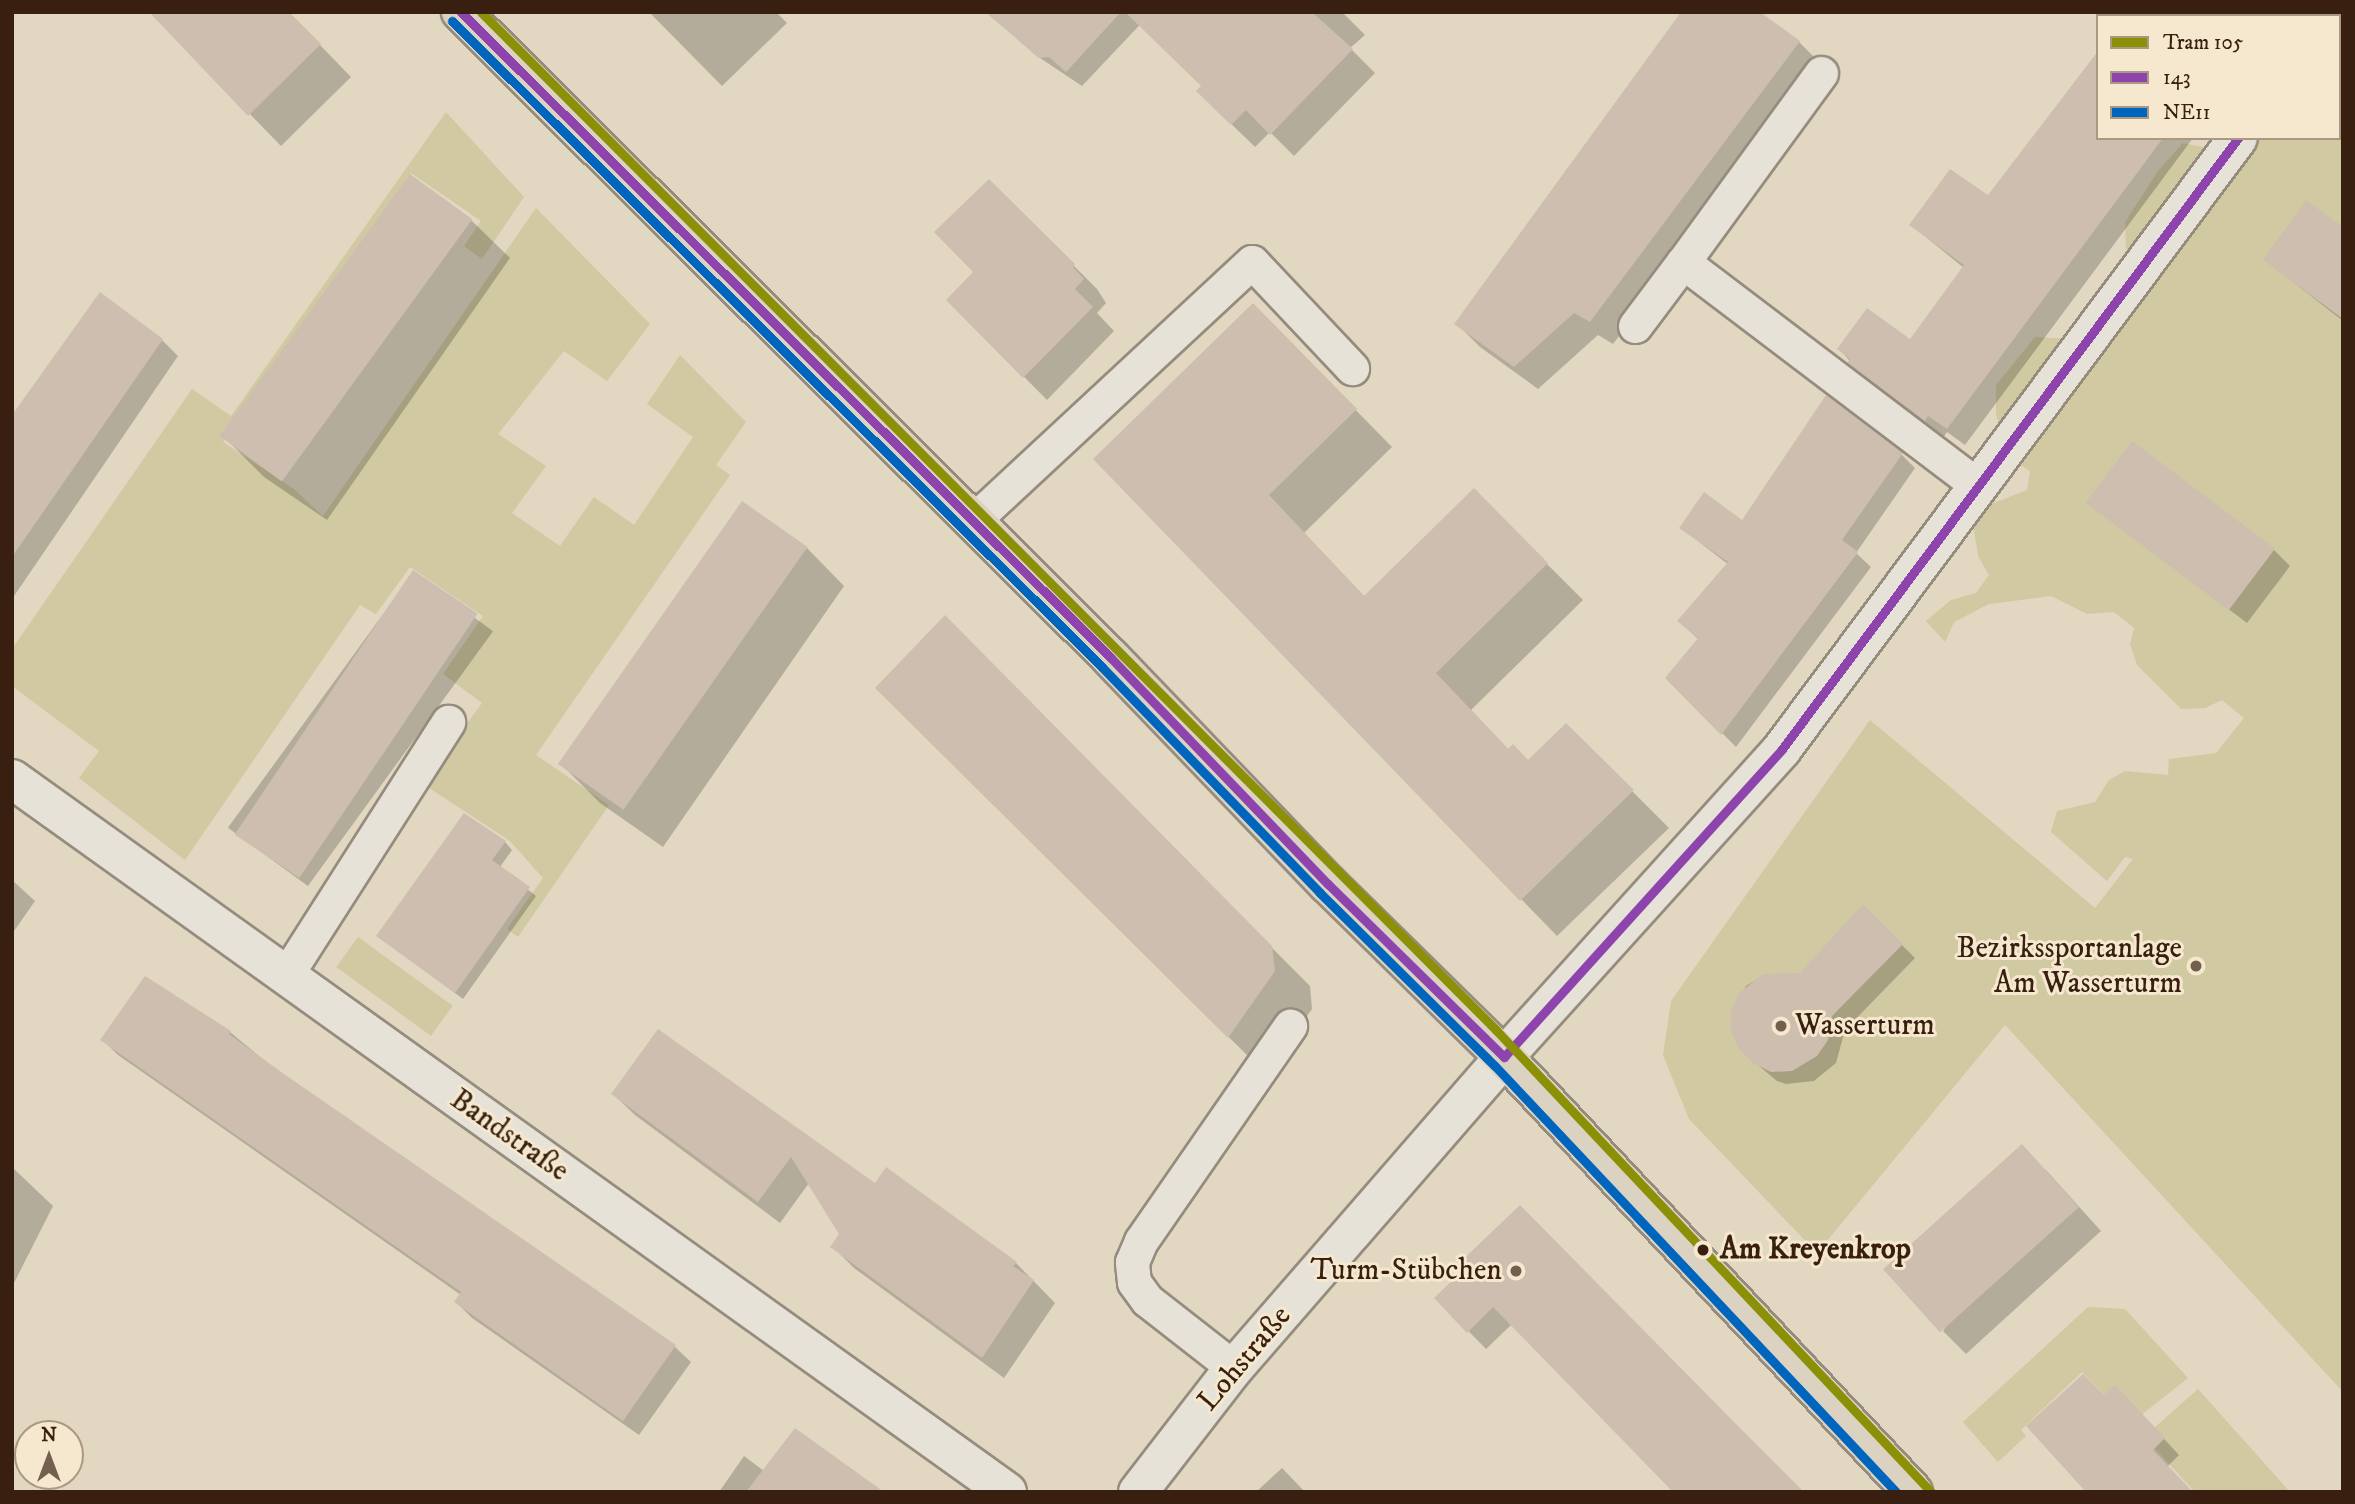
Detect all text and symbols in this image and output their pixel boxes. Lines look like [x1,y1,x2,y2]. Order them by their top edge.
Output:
legend [2096,14,2341,140]
text: Tram 105 [2163,30,2243,56]
text: 143 [2163,65,2191,91]
text: NE11 [2163,100,2211,126]
place label: Bezirkssportanlage Am Wasserturm [1956,931,2182,1002]
marker: Bezirkssportanlage Am Wasserturm [2188,958,2204,974]
place label: Wasserturm [1795,1008,1935,1044]
marker: Wasserturm [1773,1018,1789,1034]
street label: Bandstraße [443,1082,575,1190]
place label: Am Kreyenkrop [1720,1232,1911,1268]
marker: Am Kreyenkrop [1692,1239,1714,1261]
place label: Turm-Stübchen [1311,1253,1502,1289]
marker: Turm-Stübchen [1508,1263,1524,1279]
street label: Lohstraße [1191,1299,1299,1419]
north arrow [14,1420,84,1490]
text: N [41,1424,57,1447]

